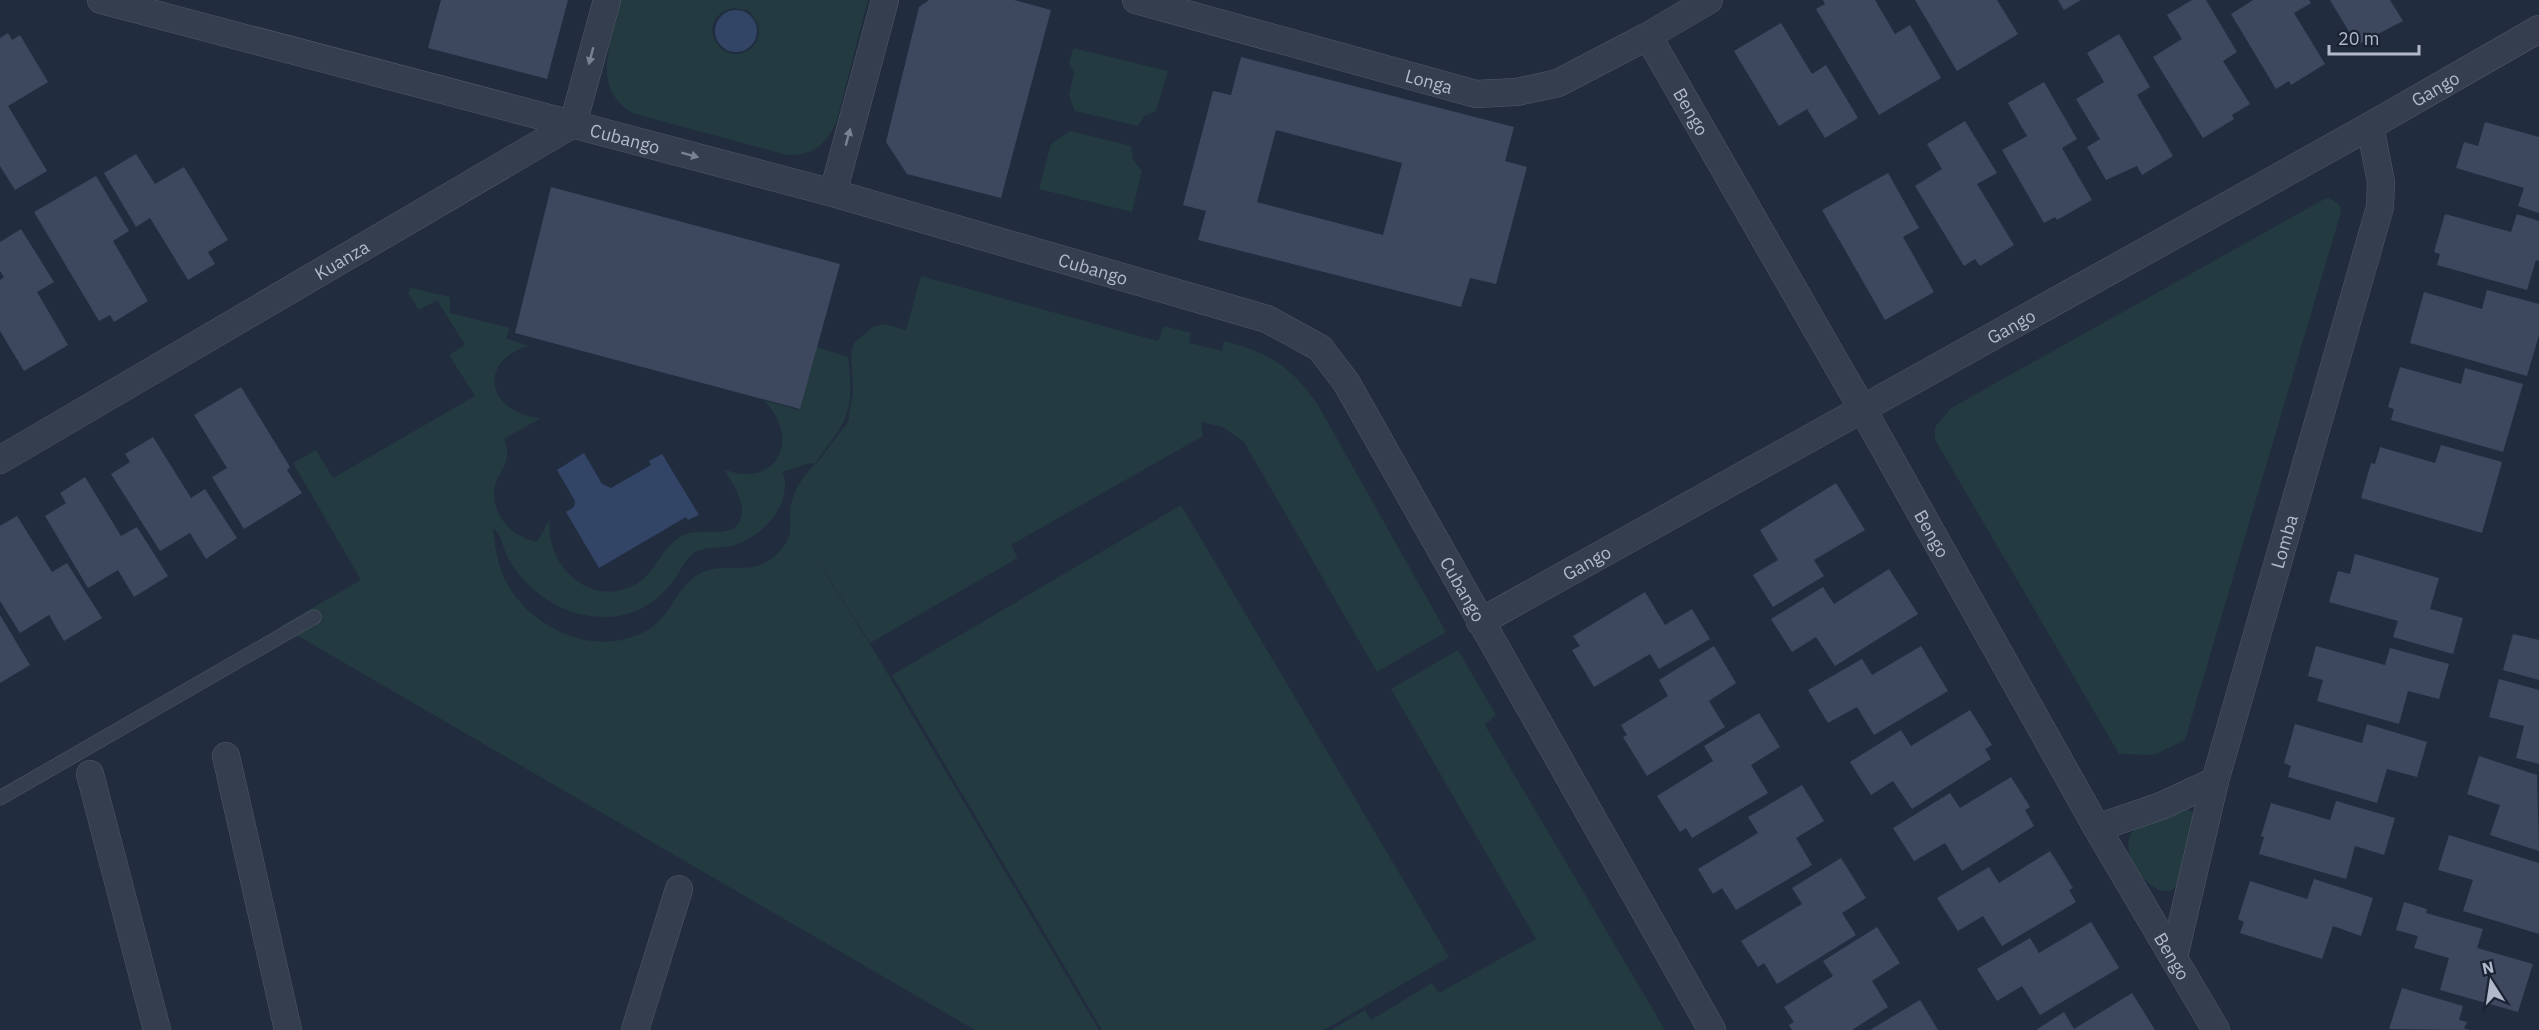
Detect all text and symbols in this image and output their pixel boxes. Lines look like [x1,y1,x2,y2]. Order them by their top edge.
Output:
scale bar [2329,18,2419,56]
text: 20 m [2338,27,2380,50]
one-way arrow [586,47,596,66]
street label: Longa [1403,63,1456,99]
street label: Gango [2407,66,2463,111]
street label: Bengo [1669,83,1714,139]
street label: Cubango [588,118,662,158]
one-way arrow [844,128,853,146]
one-way arrow [681,151,699,161]
street label: Kuanza [310,235,373,285]
street label: Cubango [1056,248,1131,290]
street label: Gango [1983,303,2039,349]
street label: Bengo [1910,506,1955,562]
street label: Lomba [2265,512,2303,571]
street label: Gango [1558,540,1615,585]
street label: Cubango [1435,552,1491,626]
street label: Bengo [2149,928,2195,984]
north arrow [2461,952,2521,1012]
text: N [2480,956,2496,978]

